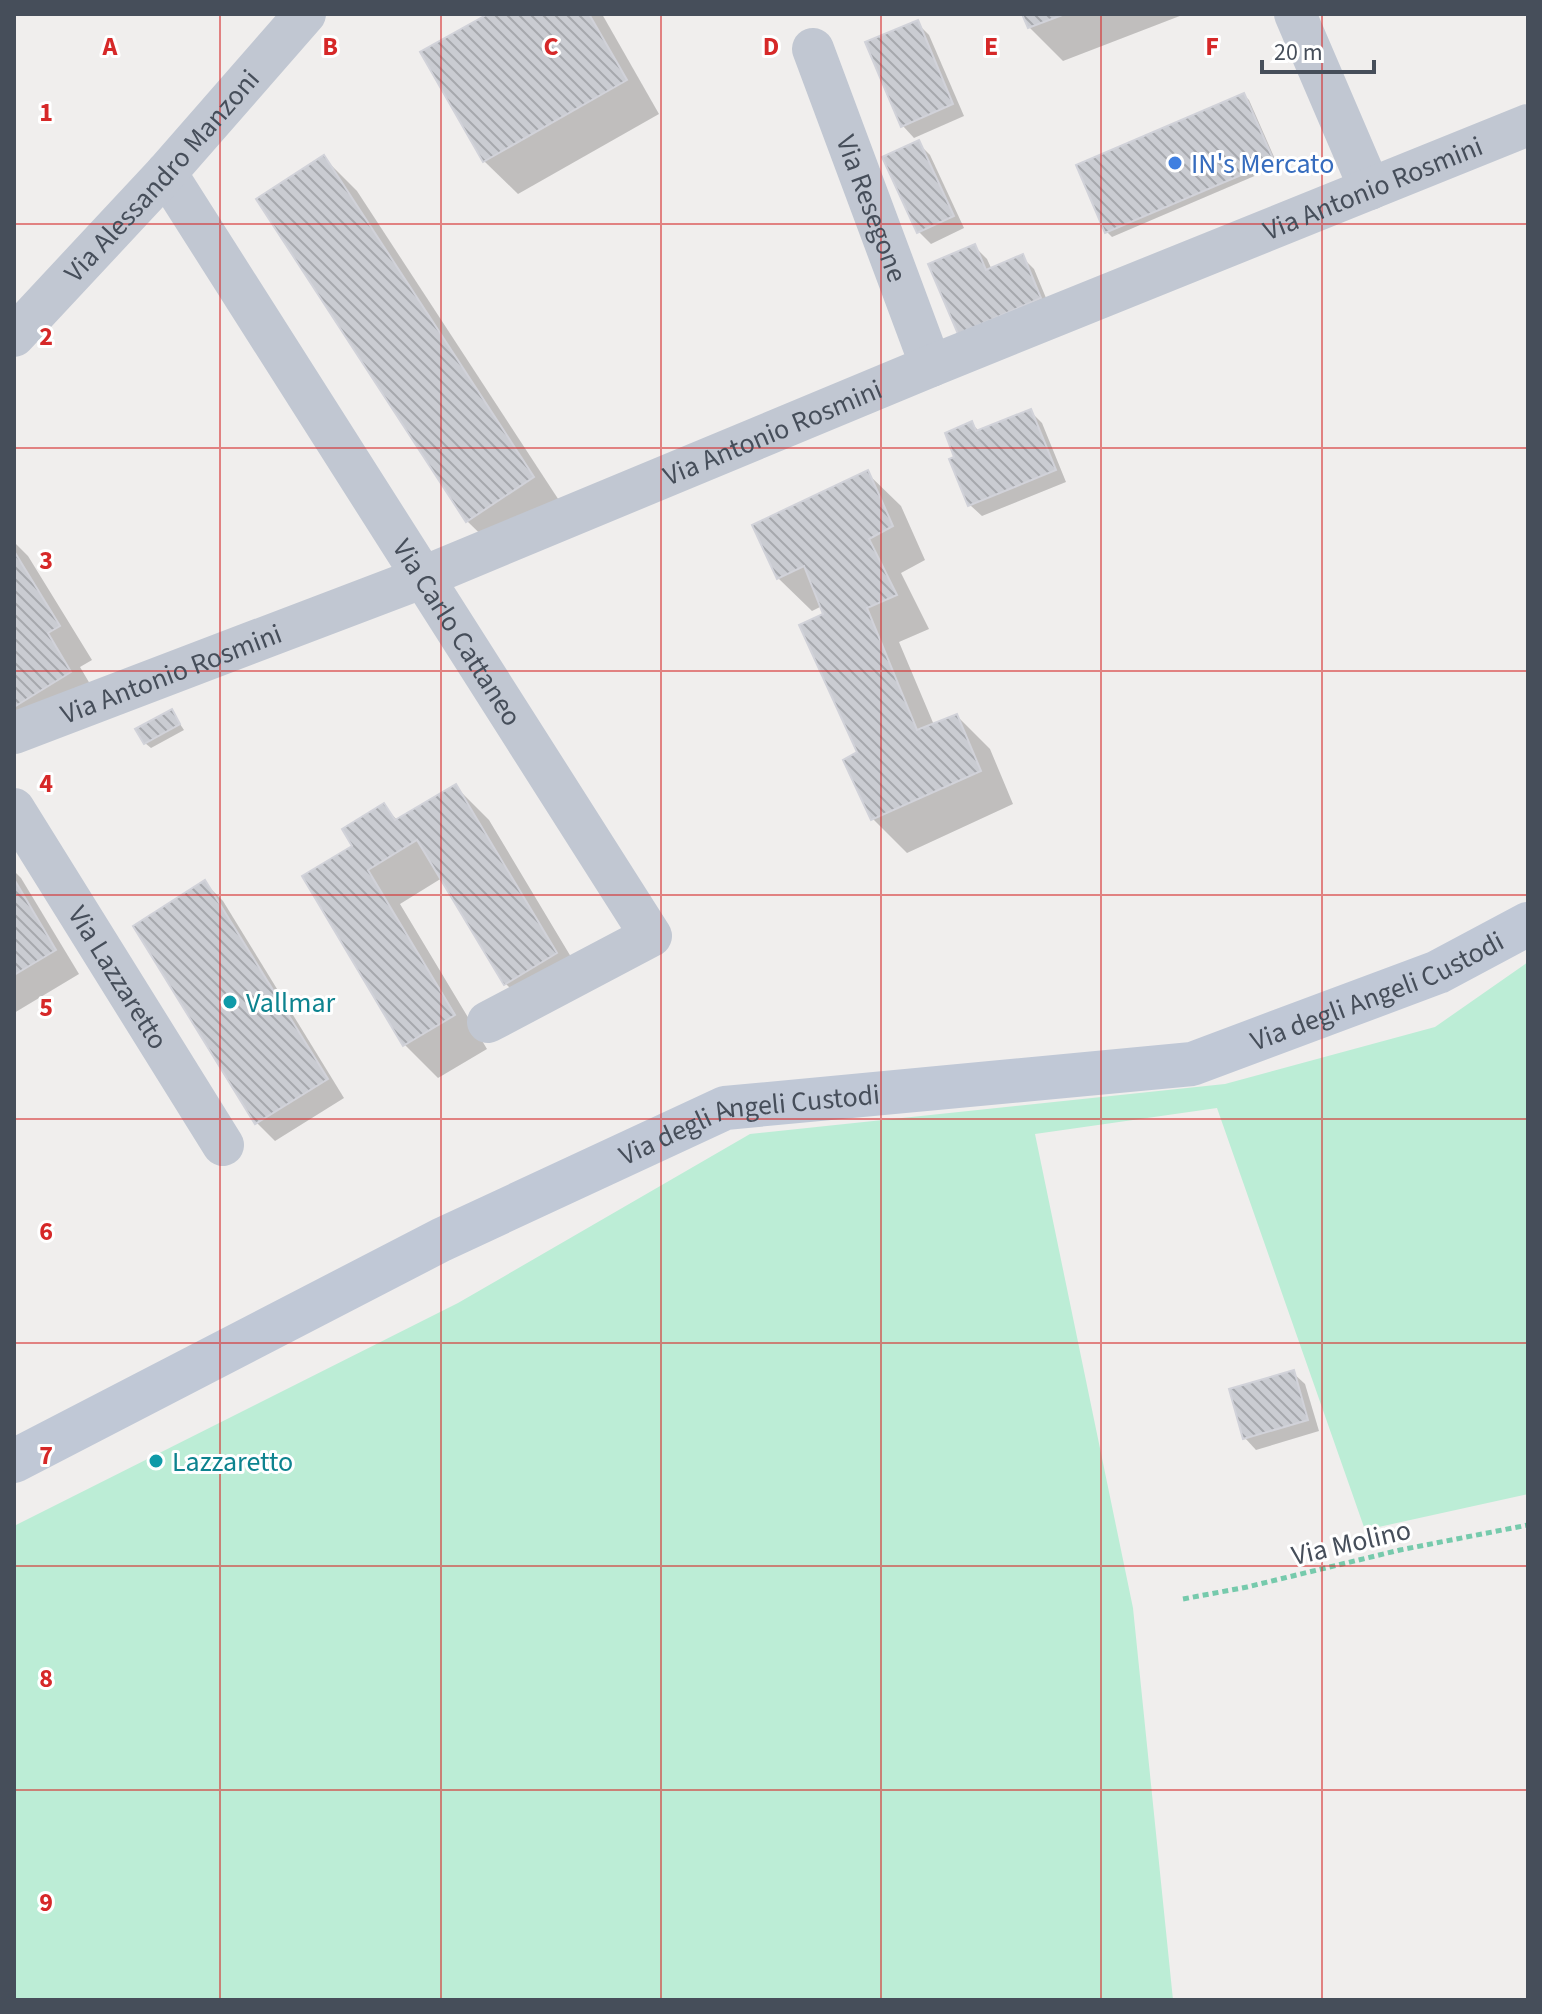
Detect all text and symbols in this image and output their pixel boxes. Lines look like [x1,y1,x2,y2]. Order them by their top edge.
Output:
scale bar [1262,24,1374,74]
text: A [102,28,119,65]
text: B [322,28,338,65]
text: C [543,28,559,65]
text: D [763,28,779,65]
text: E [984,28,998,65]
text: F [1205,28,1219,65]
text: 20 m [1274,35,1323,70]
street label: Via Alessandro Manzoni [55,61,269,291]
text: 1 [39,94,53,131]
street label: Via Antonio Rosmini [1257,126,1489,251]
street label: Via Resegone [826,129,917,288]
place label: IN's Mercato [1191,144,1334,184]
marker: IN's Mercato [1166,154,1184,172]
text: 2 [39,318,53,355]
street label: Via Antonio Rosmini [657,370,888,496]
street label: Via Carlo Cattaneo [382,531,531,734]
text: 3 [39,542,53,579]
street label: Via Antonio Rosmini [55,614,288,734]
text: 4 [39,765,53,802]
street label: Via Lazzaretto [58,898,178,1057]
street label: Via degli Angeli Custodi [1245,922,1511,1061]
place label: Vallmar [246,983,336,1023]
text: 5 [39,989,53,1026]
marker: Vallmar [221,993,239,1011]
street label: Via degli Angeli Custodi [612,1075,882,1176]
text: 6 [39,1213,53,1250]
text: 7 [39,1437,53,1474]
place label: Lazzaretto [172,1442,293,1482]
marker: Lazzaretto [147,1452,165,1470]
street label: Via Molino [1288,1510,1415,1576]
text: 8 [39,1660,53,1697]
text: 9 [39,1884,53,1921]

